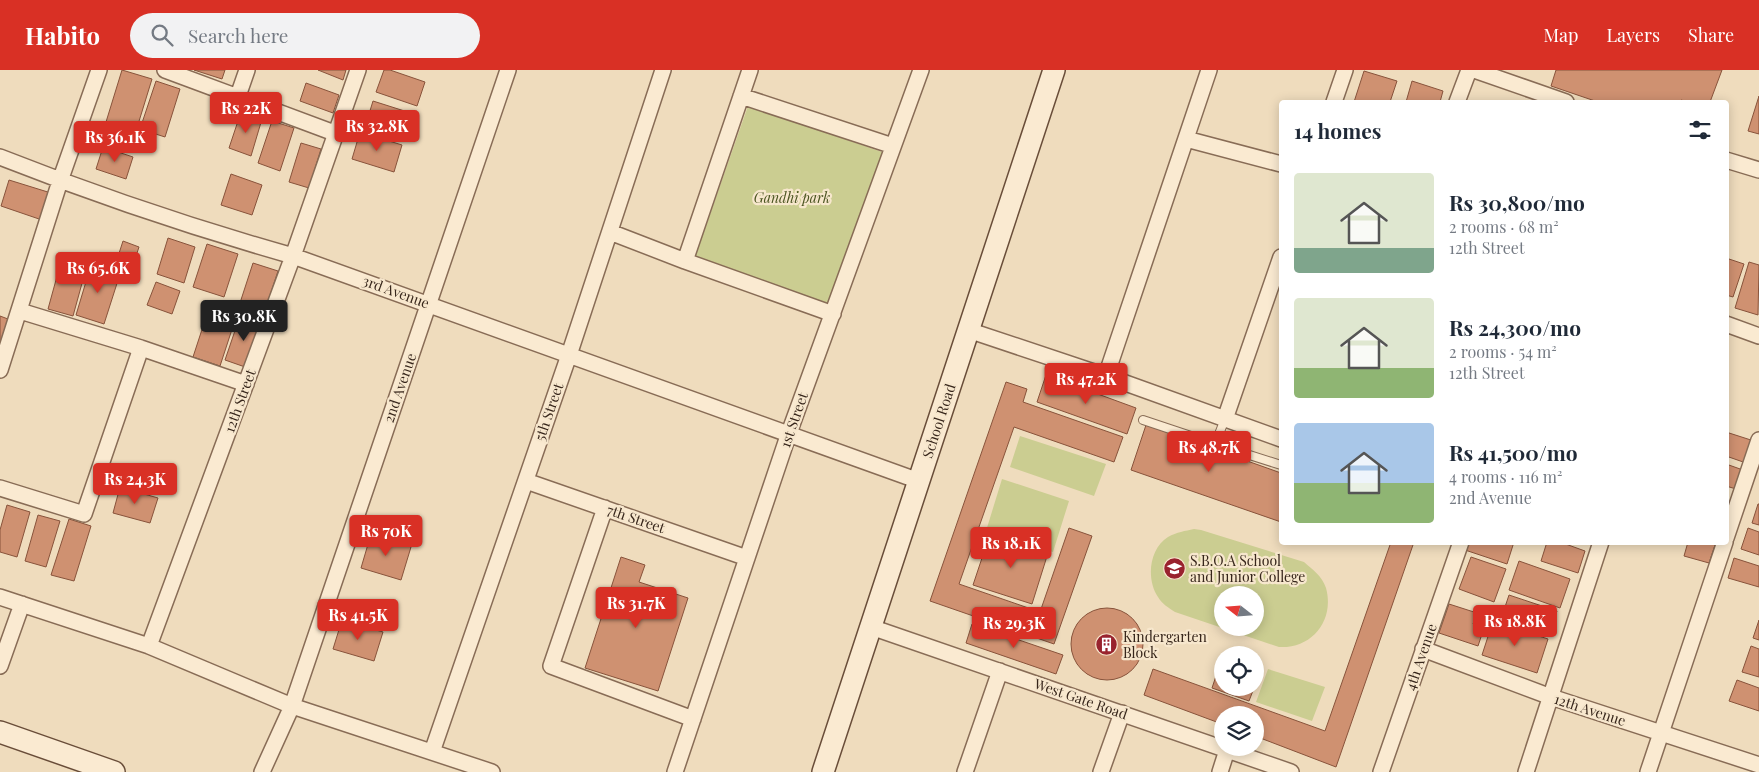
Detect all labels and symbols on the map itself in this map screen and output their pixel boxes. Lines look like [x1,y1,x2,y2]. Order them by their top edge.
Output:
pin: Rs 22K [205,92,287,134]
pin: Rs 32.8K [325,109,429,152]
pin: Rs 36.1K [63,121,167,163]
park label: Gandhi park [754,188,830,207]
pin: Rs 65.6K [46,252,150,294]
street label: 3rd Avenue [360,271,432,312]
pin: Rs 30.8K [192,300,296,342]
street label: 2nd Avenue [379,351,420,425]
pin: Rs 47.2K [1034,362,1138,405]
street label: 12th Street [219,366,260,435]
street label: 5th Street [530,379,568,443]
street label: School Road [918,381,959,460]
street label: 1st Street [775,389,812,450]
pin: Rs 48.7K [1157,430,1261,473]
pin: Rs 24.3K [83,462,187,505]
street label: 7th Street [605,500,669,538]
pin: Rs 70K [345,514,427,557]
pin: Rs 18.1K [959,526,1063,569]
place label: S.B.O.A School and Junior College [1190,551,1305,586]
school or university icon: S.B.O.A School and Junior College [1162,557,1186,581]
pin: Rs 31.7K [584,586,688,629]
north arrow [1214,586,1264,636]
pin: Rs 41.5K [306,598,410,641]
pin: Rs 18.8K [1463,604,1567,647]
pin: Rs 29.3K [962,606,1066,649]
street label: 4th Avenue [1400,621,1441,693]
place label: Kindergarten Block [1123,627,1208,662]
building icon: Kindergarten Block [1095,633,1119,657]
street label: West Gate Road [1031,673,1130,723]
street label: 12th Avenue [1552,689,1628,730]

